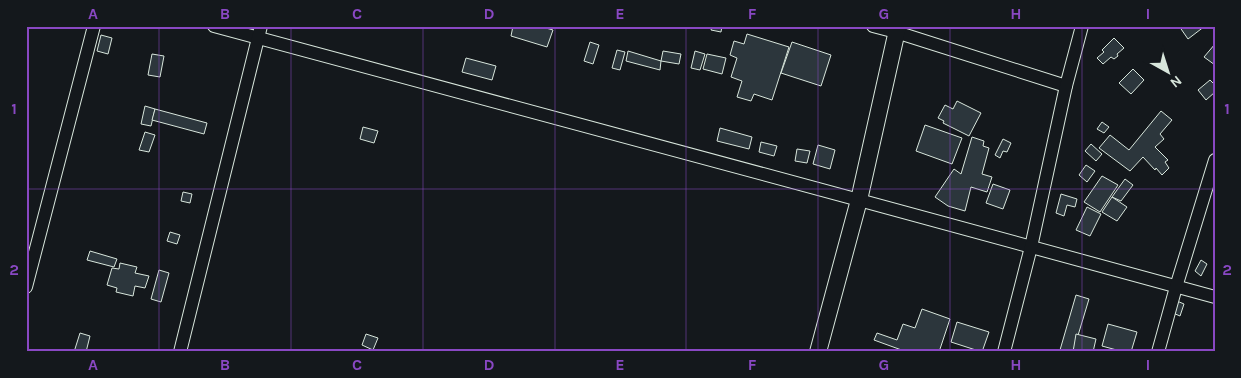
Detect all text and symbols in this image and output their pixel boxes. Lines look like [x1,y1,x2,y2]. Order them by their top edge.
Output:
text: A [88,4,98,23]
text: B [220,4,230,23]
text: C [352,4,362,23]
text: D [484,4,495,23]
text: E [615,4,625,23]
text: F [748,4,757,23]
text: G [879,4,889,23]
text: H [1010,4,1022,23]
text: I [1146,4,1150,23]
north arrow [1144,48,1194,98]
text: N [1167,72,1185,91]
text: 1 [11,99,17,118]
text: 1 [1224,99,1230,118]
text: 2 [9,260,19,279]
text: 2 [1222,260,1232,279]
text: A [88,355,98,374]
text: B [220,355,230,374]
text: C [352,355,362,374]
text: D [484,355,495,374]
text: E [615,355,625,374]
text: F [748,355,757,374]
text: G [879,355,889,374]
text: H [1010,355,1022,374]
text: I [1146,355,1150,374]

